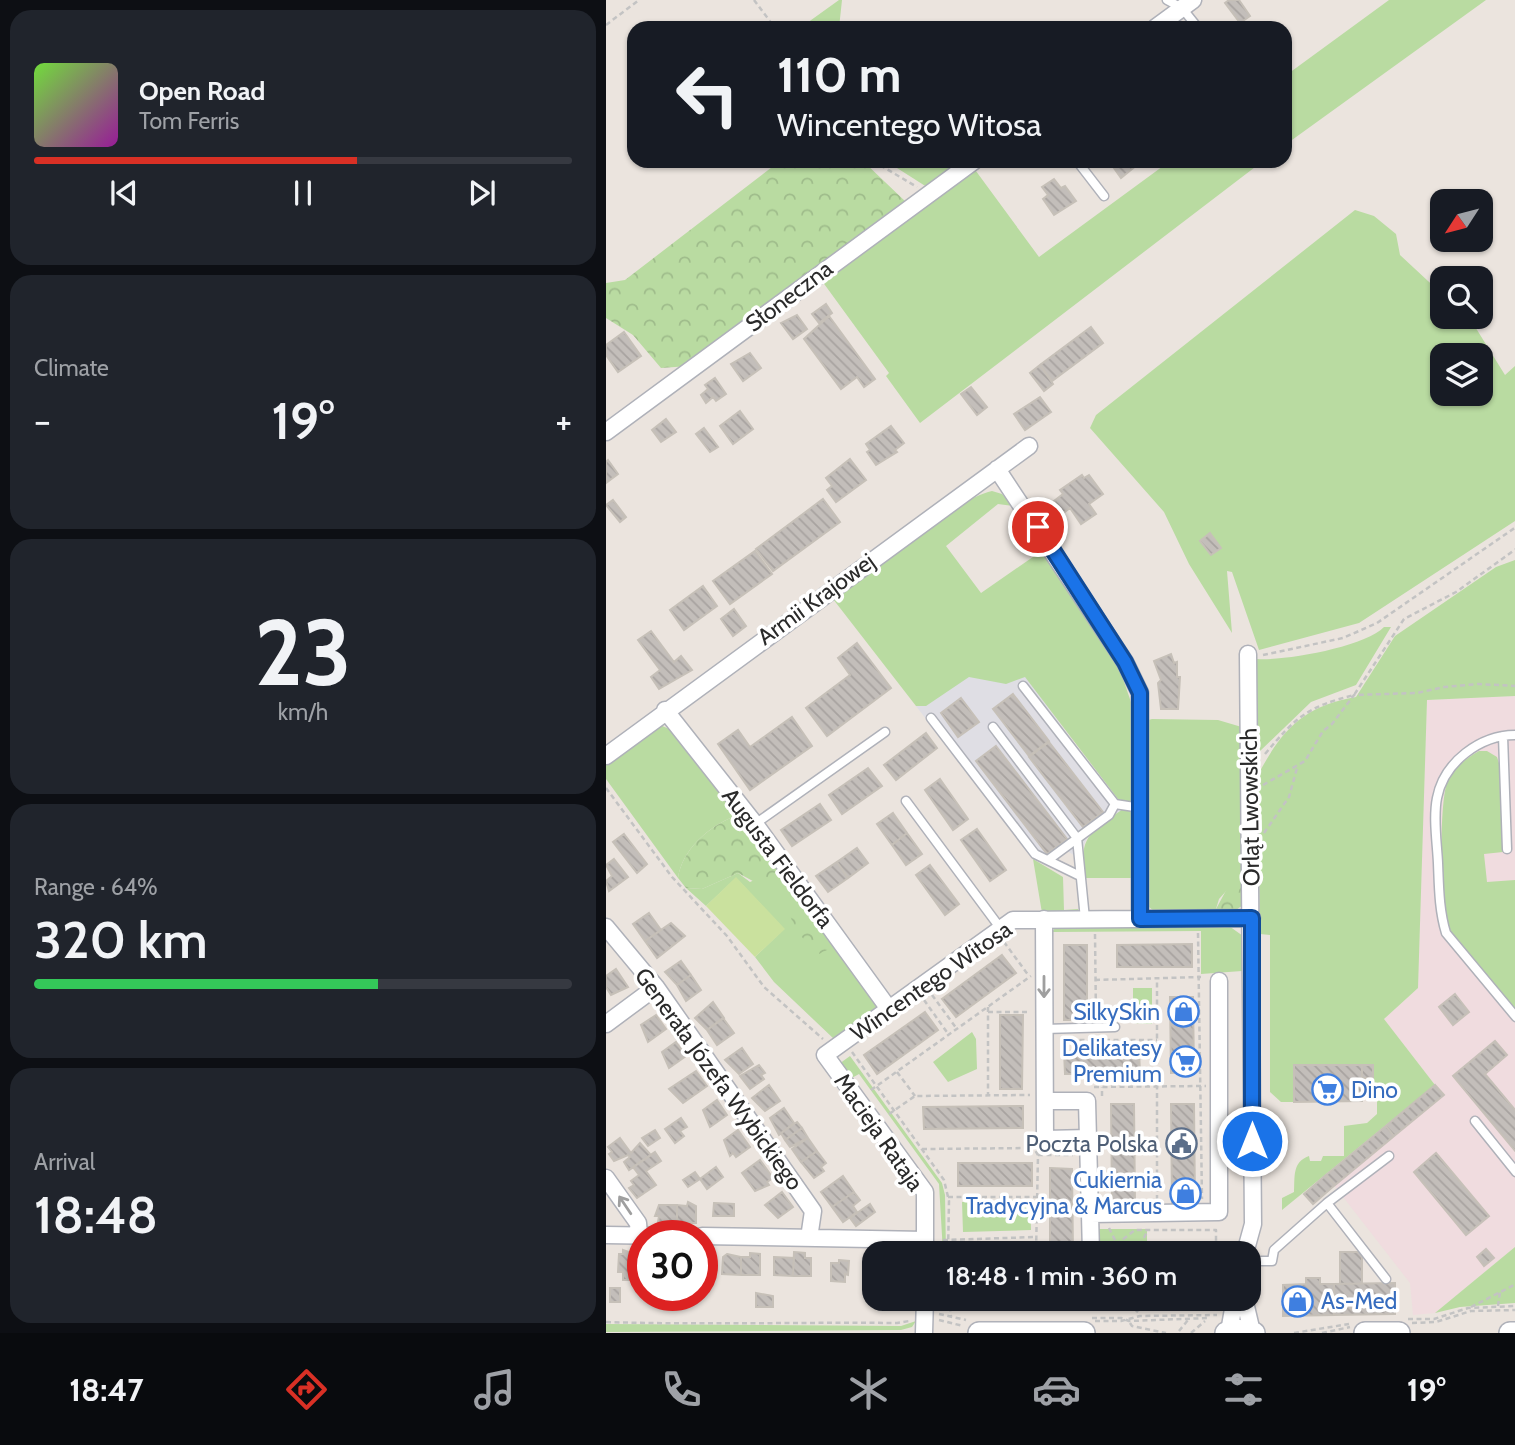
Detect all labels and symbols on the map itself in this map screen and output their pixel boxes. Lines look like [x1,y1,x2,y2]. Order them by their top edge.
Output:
north arrow [1430,189,1493,252]
street label: Słoneczna [740,254,838,338]
pin [1008,497,1068,557]
street label: Armii Krajowej [752,547,880,651]
street label: Orląt Lwowskich [1235,728,1265,886]
street label: Augusta Fieldorfa [716,782,840,934]
street label: Wincentego Witosa [845,915,1017,1047]
street label: Generała Józefa Wybickiego [629,962,809,1196]
one-way arrow [1037,975,1051,998]
shop icon: SilkySkin [1166,995,1200,1029]
place label: SilkySkin [1073,998,1160,1026]
place label: Delikatesy Premium [1062,1034,1162,1088]
supermarket icon: Delikatesy Premium [1168,1044,1202,1078]
street label: Macieja Rataja [828,1068,930,1196]
supermarket icon: Dino [1311,1073,1345,1107]
place label: Dino [1351,1076,1398,1104]
position arrow [1215,1104,1289,1178]
public building icon: Poczta Polska [1164,1127,1198,1161]
place label: Poczta Polska [1026,1130,1158,1158]
place label: Cukiernia Tradycyjna & Marcus [966,1166,1162,1220]
shop icon: Cukiernia Tradycyjna & Marcus [1168,1176,1202,1210]
one-way arrow [618,1196,632,1215]
speed limit sign: 30 [627,1220,718,1311]
shop icon: As-Med [1281,1284,1315,1318]
place label: As-Med [1321,1287,1397,1315]

